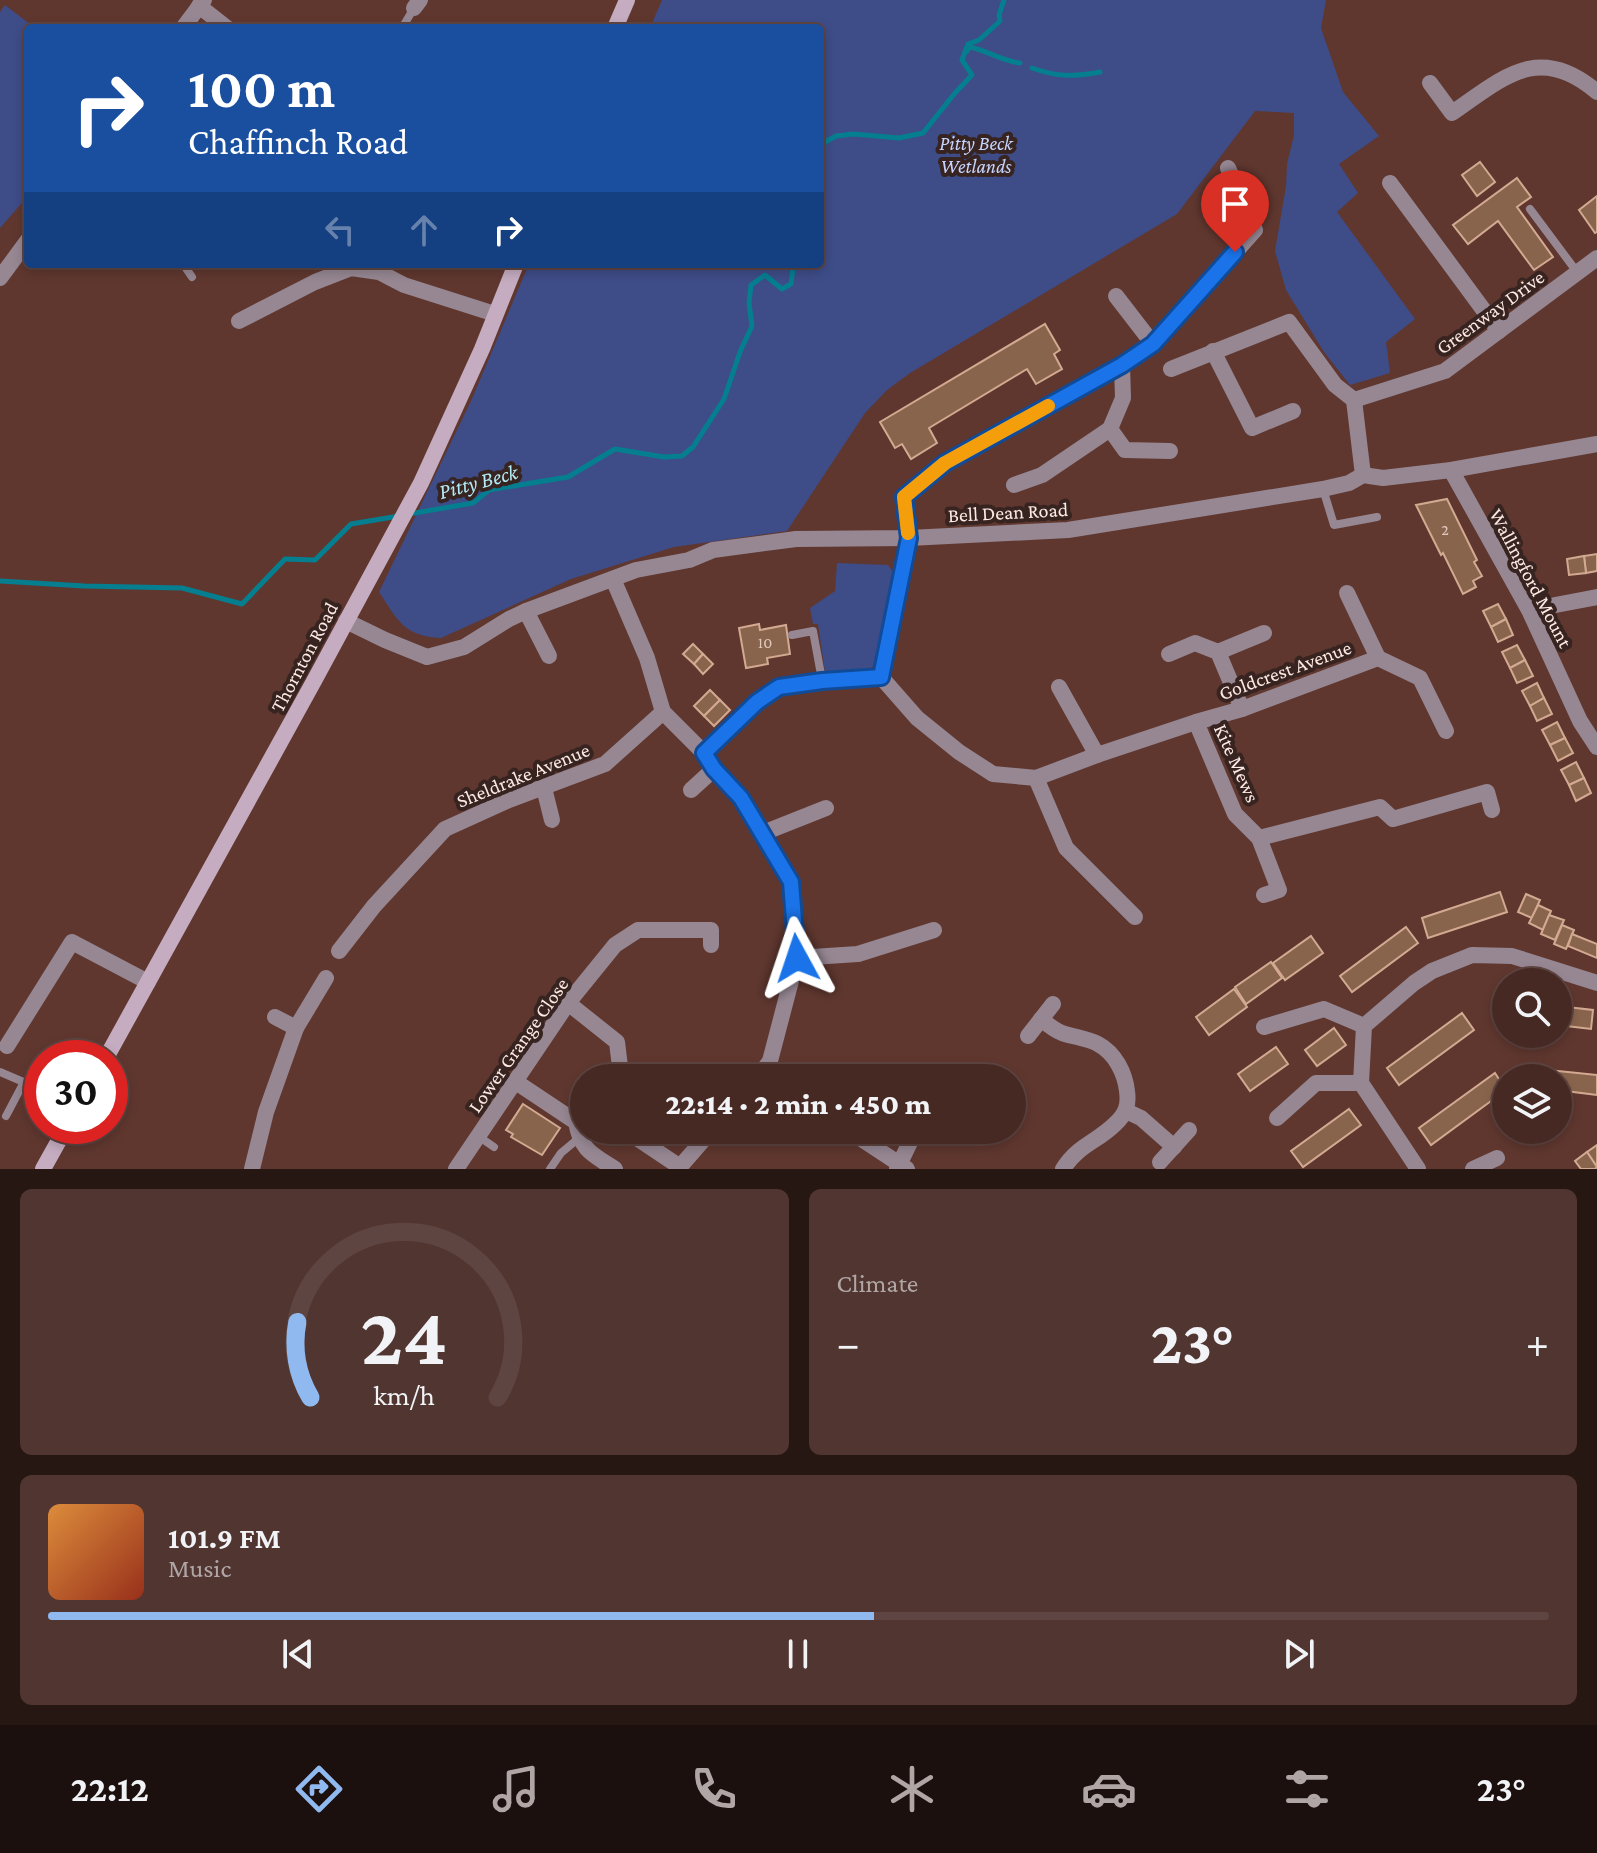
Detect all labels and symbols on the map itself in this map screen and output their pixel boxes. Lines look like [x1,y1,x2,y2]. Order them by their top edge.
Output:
park label: Pitty Beck Wetlands [939,132,1014,177]
pin [1201,170,1269,252]
street label: Greenway Drive [1432,265,1549,359]
water label: Pitty Beck [436,459,522,504]
street label: Bell Dean Road [947,498,1069,526]
street label: Wallingford Mount [1484,505,1577,652]
house number: 2 [1441,521,1449,538]
street label: Thornton Road [266,598,342,716]
house number: 10 [758,634,772,651]
street label: Goldcrest Avenue [1216,636,1354,704]
street label: Kite Mews [1210,720,1264,806]
street label: Sheldrake Avenue [453,738,593,812]
position arrow [755,916,839,1000]
street label: Lower Grange Close [463,973,574,1117]
speed limit sign: 30 [24,1040,128,1144]

